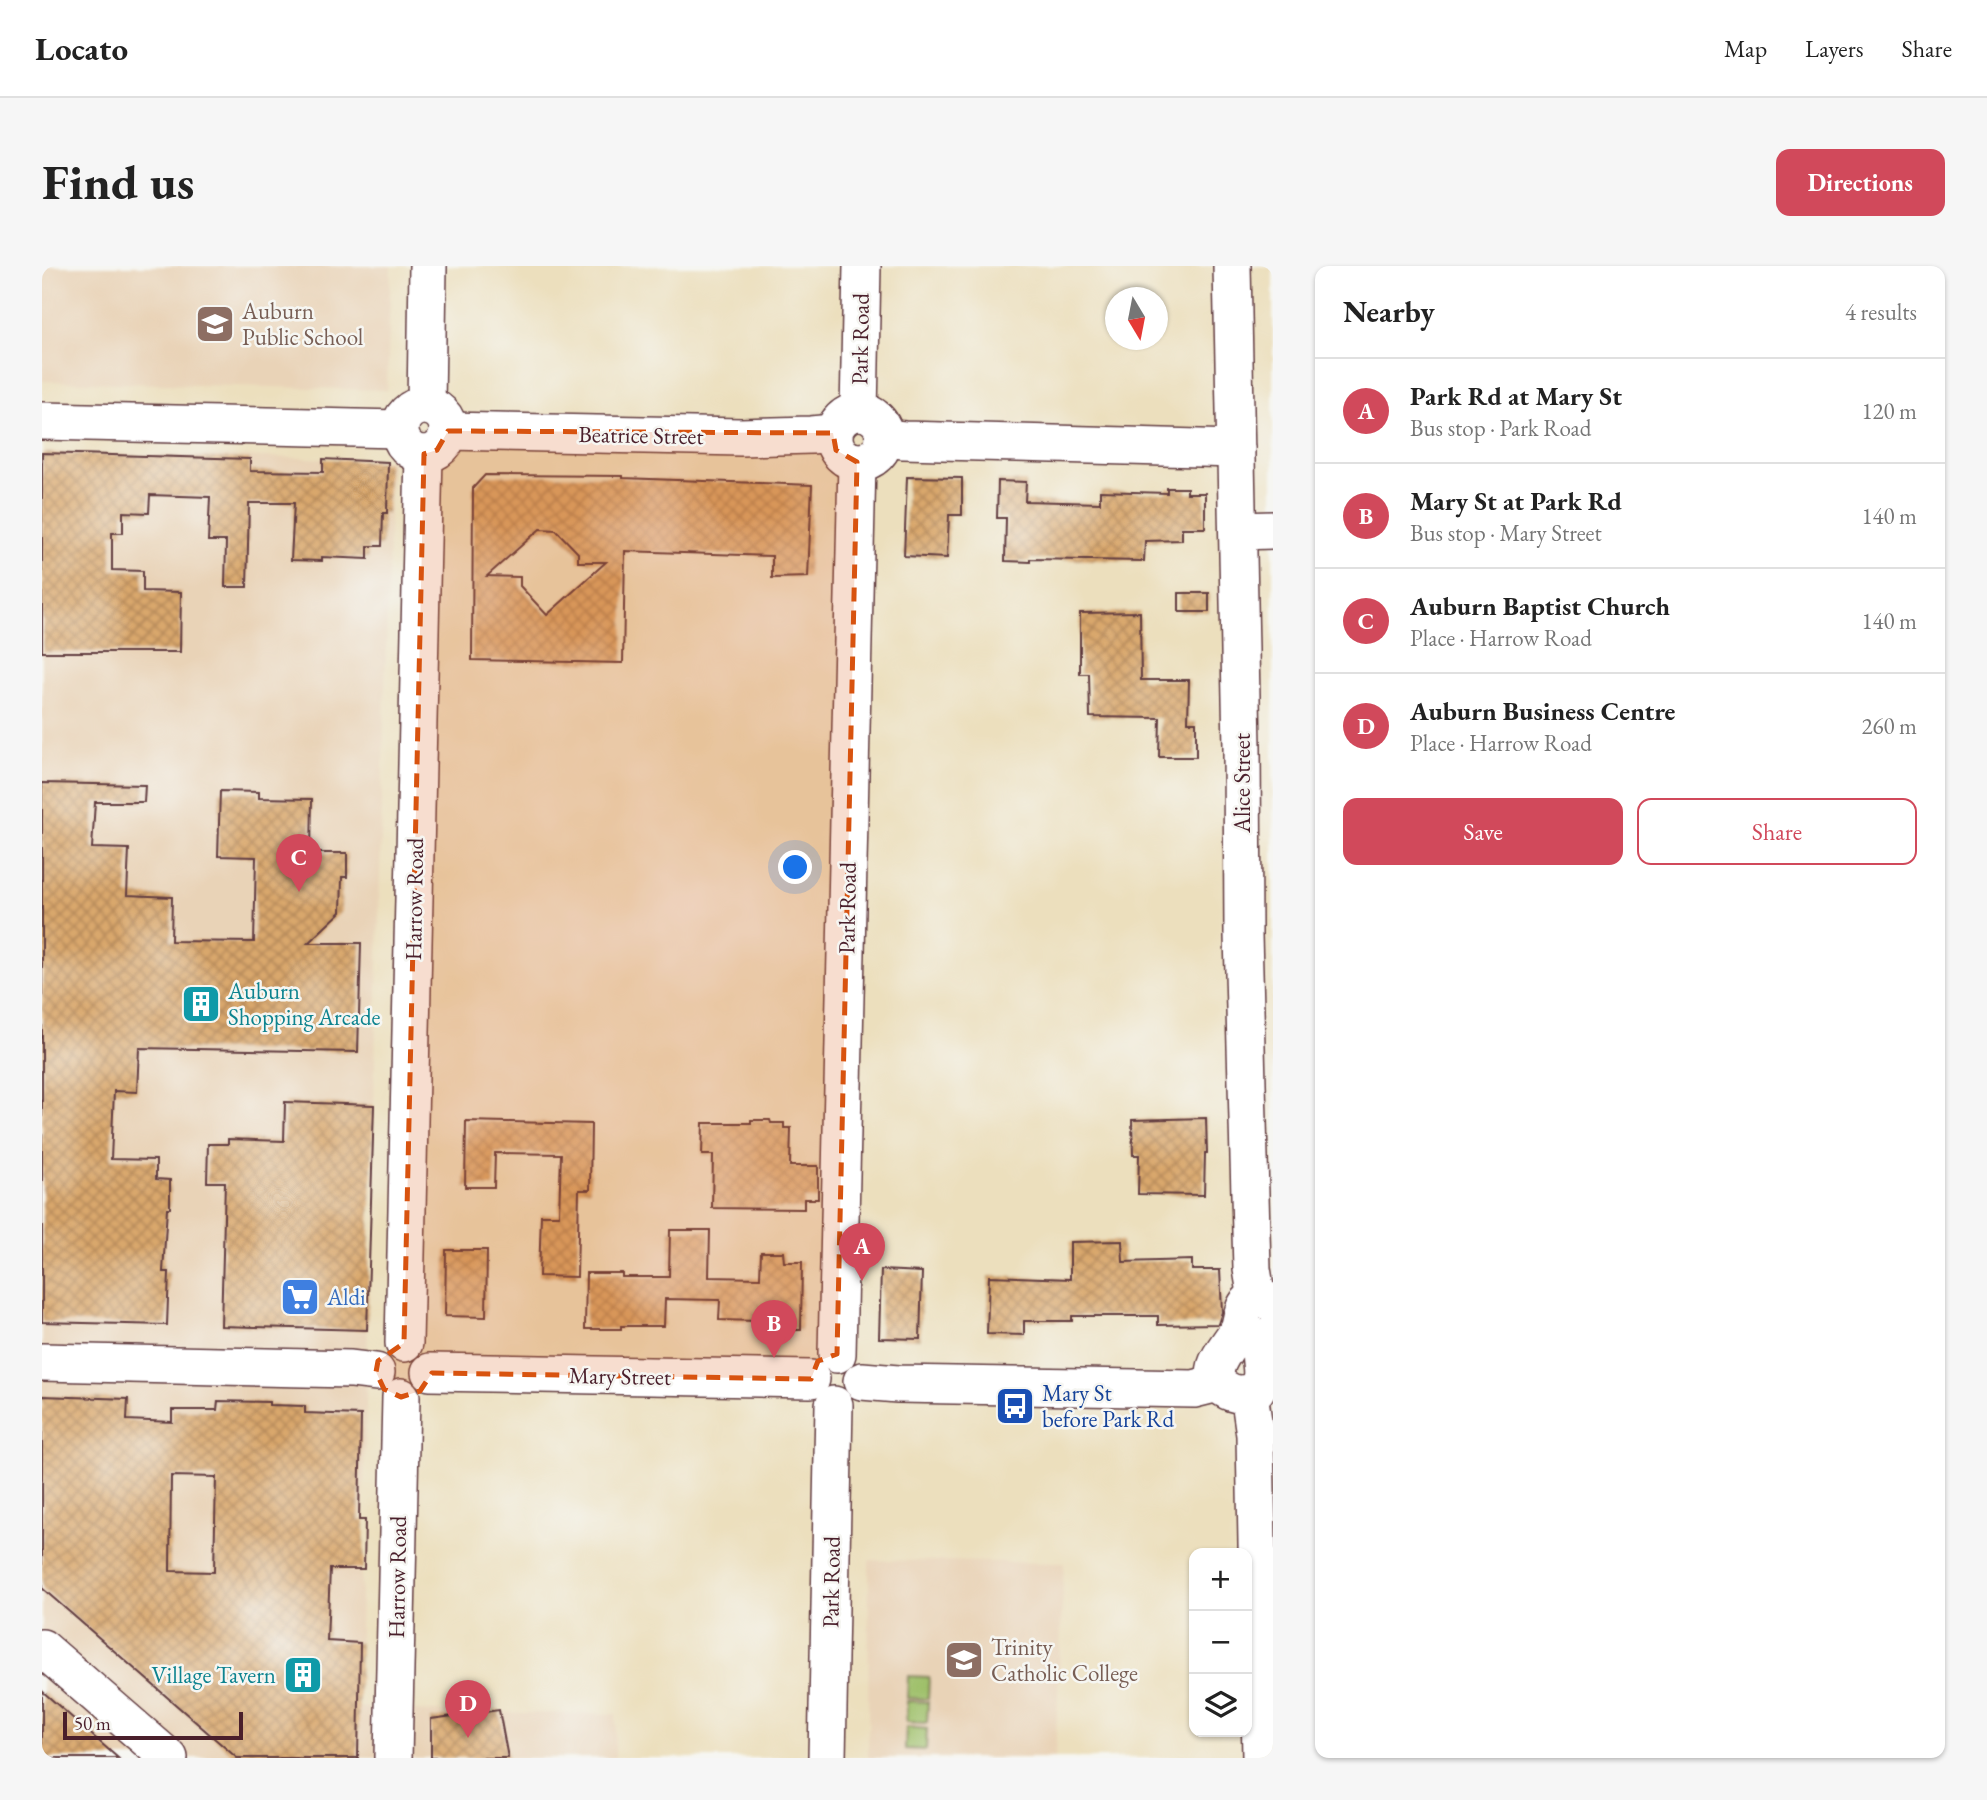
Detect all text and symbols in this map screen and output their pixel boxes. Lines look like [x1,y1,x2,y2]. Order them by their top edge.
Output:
text: Locato [35,27,128,70]
text: Map [1724,33,1767,64]
text: Layers [1805,33,1864,64]
text: Share [1902,33,1952,64]
button: Directions [1776,149,1945,216]
text: Find us [42,150,194,214]
north arrow [1105,287,1168,350]
street label: Park Road [844,292,876,385]
text: Nearby [1343,292,1435,331]
place label: Auburn Public School [241,296,364,352]
text: 4 results [1845,297,1917,327]
school or university icon: Auburn Public School [194,303,236,345]
text: Park Rd at Mary St [1410,379,1622,413]
text: A [1358,396,1374,426]
text: 120 m [1861,396,1917,426]
text: Bus stop · Park Road [1410,413,1591,443]
street label: Beatrice Street [578,419,705,451]
text: Mary St at Park Rd [1410,484,1622,518]
text: B [1359,501,1373,531]
text: 140 m [1861,501,1917,531]
text: Bus stop · Mary Street [1410,518,1602,548]
text: Auburn Baptist Church [1410,589,1670,623]
text: C [1358,606,1374,636]
text: 140 m [1861,606,1917,636]
text: Place · Harrow Road [1410,623,1592,653]
text: Auburn Business Centre [1410,694,1675,728]
text: D [1357,711,1375,741]
text: 260 m [1861,711,1917,741]
text: Place · Harrow Road [1410,728,1592,758]
street label: Alice Street [1227,732,1257,834]
button: Save [1343,798,1623,865]
button: Share [1637,798,1917,865]
pin: C [276,834,322,892]
street label: Harrow Road [398,837,430,961]
your location [778,850,812,884]
street label: Park Road [831,861,863,954]
place label: Auburn Shopping Arcade [227,976,381,1032]
building icon: Auburn Shopping Arcade [180,983,222,1025]
pin: A [839,1223,885,1281]
supermarket icon: Aldi [279,1276,321,1318]
place label: Aldi [326,1282,366,1312]
pin: B [751,1300,797,1358]
street label: Mary Street [569,1360,672,1392]
place label: Mary St before Park Rd [1042,1378,1174,1434]
bus stop icon: Mary St before Park Rd [994,1385,1036,1427]
street label: Harrow Road [381,1515,413,1639]
street label: Park Road [815,1535,847,1628]
map controls [1189,1548,1252,1737]
button: + [1189,1548,1252,1611]
button: − [1189,1611,1252,1674]
place label: Trinity Catholic College [991,1632,1138,1688]
school or university icon: Trinity Catholic College [943,1639,985,1681]
building icon: Village Tavern [282,1654,324,1696]
place label: Village Tavern [152,1660,276,1690]
button: layers [1189,1674,1252,1737]
pin: D [445,1680,491,1738]
scale bar [63,1709,243,1741]
text: 50 m [74,1711,111,1736]

